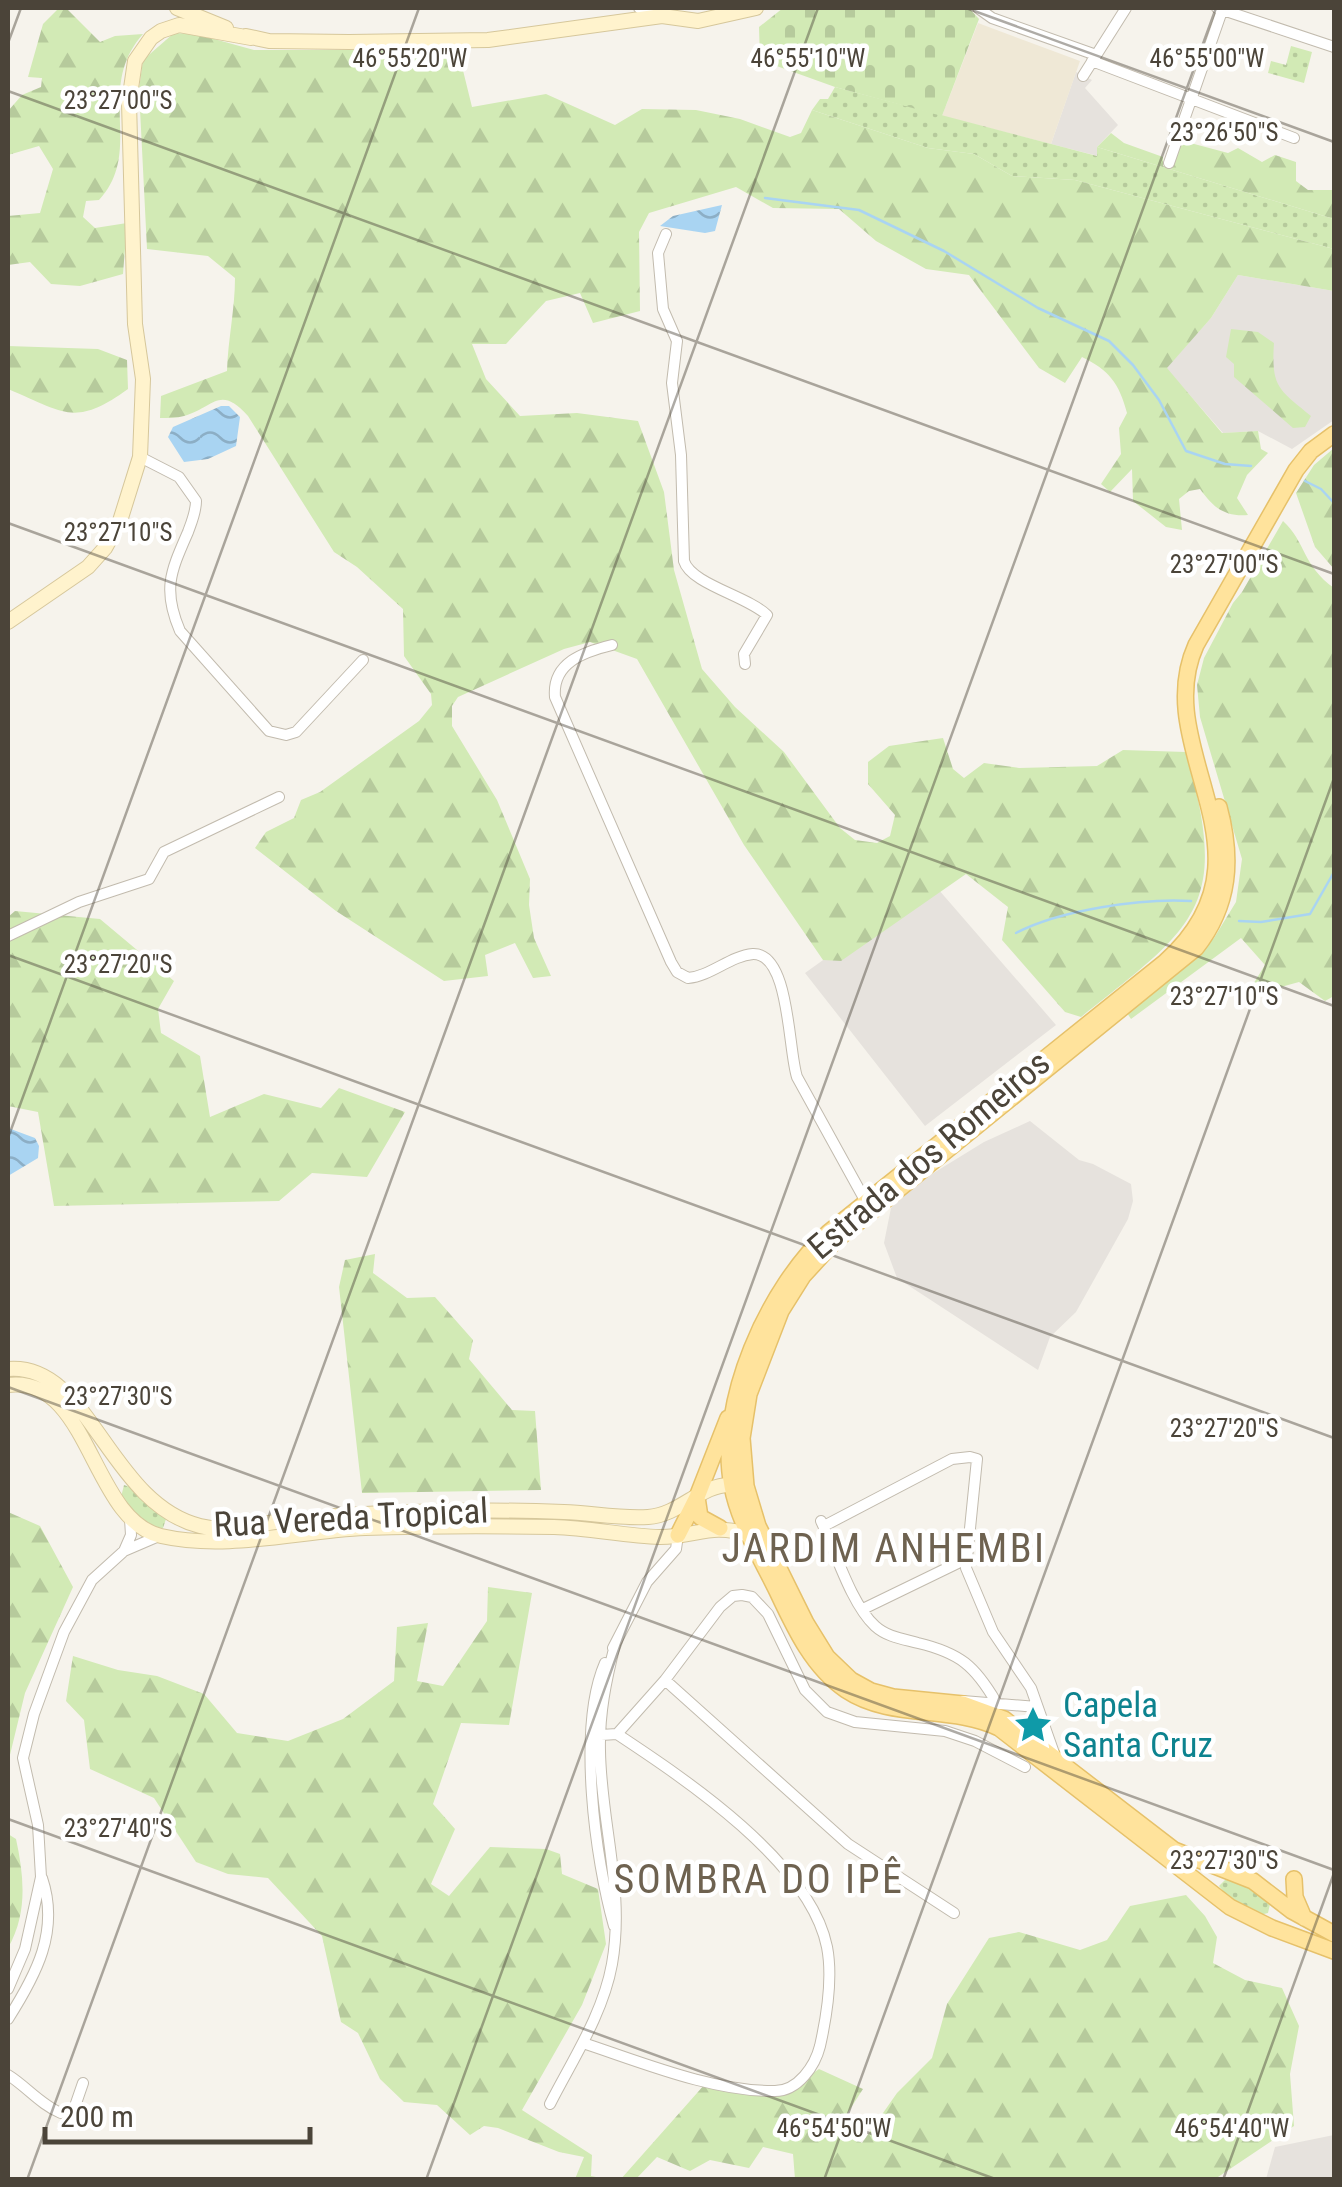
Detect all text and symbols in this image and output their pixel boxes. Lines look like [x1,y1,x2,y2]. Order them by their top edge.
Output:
text: 46°55'20"W [353,44,467,73]
text: 46°55'10"W [751,44,865,73]
text: 46°55'00"W [1150,44,1264,73]
text: 23°27'00"S [64,86,172,115]
text: 23°26'50"S [1170,118,1278,147]
text: 23°27'10"S [64,518,172,547]
text: 23°27'00"S [1170,550,1278,579]
text: 23°27'20"S [64,950,172,979]
text: 23°27'10"S [1170,982,1278,1011]
street label: Estrada dos Romeiros [800,1042,1058,1268]
text: 23°27'30"S [64,1382,172,1411]
text: 23°27'20"S [1170,1414,1278,1443]
street label: Rua Vereda Tropical [213,1490,489,1546]
district label: JARDIM ANHEMBI [721,1525,1047,1572]
place label: Capela Santa Cruz [1063,1685,1213,1766]
place icon: Capela Santa Cruz [1012,1704,1054,1746]
text: 23°27'40"S [64,1814,172,1843]
text: 23°27'30"S [1170,1846,1278,1875]
district label: SOMBRA DO IPÊ [614,1856,904,1903]
scale bar [45,2082,310,2144]
text: 200 m [60,2099,134,2134]
text: 46°54'50"W [777,2114,891,2143]
text: 46°54'40"W [1175,2114,1289,2143]

